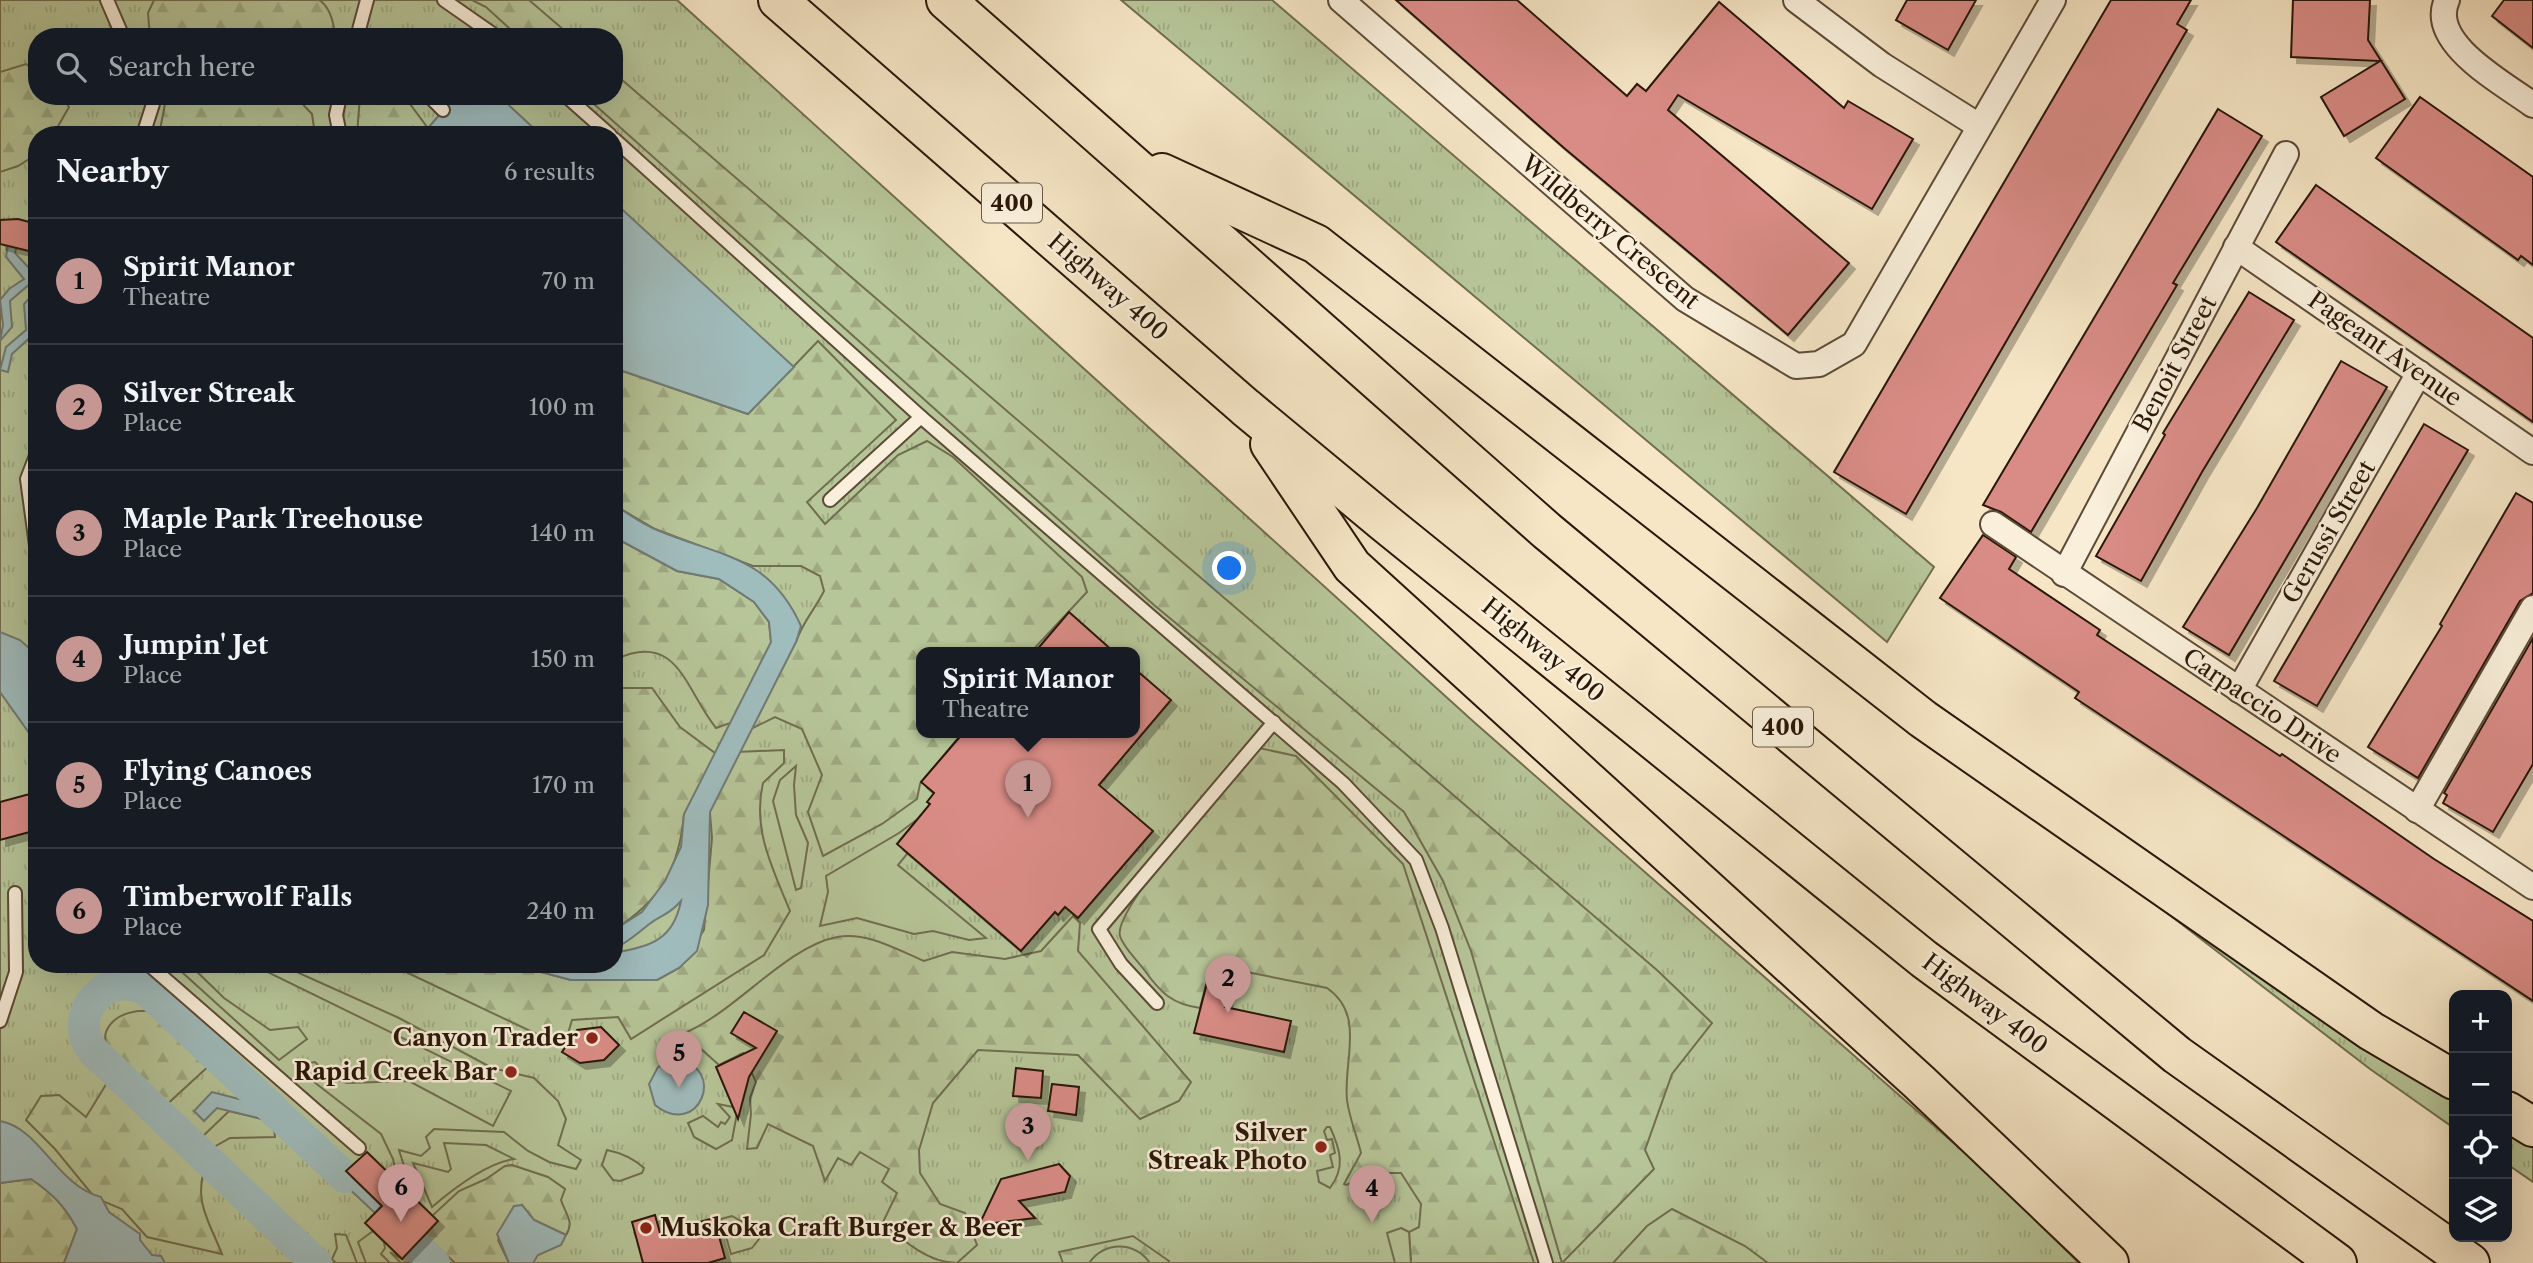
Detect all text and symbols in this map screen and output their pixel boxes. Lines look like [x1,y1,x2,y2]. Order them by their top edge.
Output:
search box [28,28,623,105]
icon: search [52,48,90,86]
text: Search here [108,51,255,83]
street label: Wildberry Crescent [1514,148,1706,315]
text: Nearby [56,153,169,190]
text: 6 results [504,158,595,186]
road number: 400 [982,184,1042,222]
street label: Highway 400 [1042,227,1174,347]
text: Spirit Manor [123,251,295,283]
text: 1 [74,267,84,295]
text: 70 m [542,267,595,295]
text: Theatre [123,283,210,311]
street label: Pageant Avenue [2303,285,2468,412]
street label: Benoit Street [2127,290,2223,437]
text: Silver Streak [123,377,295,409]
text: 2 [72,393,86,421]
text: 100 m [529,393,595,421]
text: Place [123,409,182,437]
street label: Gerussi Street [2276,455,2381,608]
text: Maple Park Treehouse [123,503,423,535]
text: 3 [73,519,86,547]
text: 140 m [530,519,595,547]
text: Place [123,535,182,563]
your location [1212,551,1246,585]
street label: Highway 400 [1476,591,1611,708]
text: Jumpin' Jet [123,629,268,661]
street label: Carpaccio Drive [2178,642,2347,769]
text: 4 [72,645,86,673]
text: 150 m [531,645,595,673]
popup [916,647,1140,738]
text: Place [123,661,182,689]
text: Spirit Manor [942,663,1114,695]
text: Theatre [942,695,1029,723]
road number: 400 [1753,708,1813,747]
text: Flying Canoes [123,755,312,787]
pin: 1 [1005,760,1051,818]
text: 5 [73,771,85,799]
text: 170 m [532,771,595,799]
text: Place [123,787,182,815]
text: Timberwolf Falls [123,881,352,913]
text: 6 [72,897,86,925]
text: 240 m [526,897,595,925]
text: Place [123,913,182,941]
street label: Highway 400 [1917,947,2054,1060]
pin: 2 [1205,955,1251,1013]
map controls [2449,990,2512,1242]
button: + [2449,990,2512,1053]
place label: Canyon Trader [393,1023,578,1052]
marker: Canyon Trader [584,1030,600,1046]
pin: 5 [656,1030,702,1088]
button: − [2449,1053,2512,1116]
place label: Rapid Creek Bar [294,1057,497,1086]
marker: Rapid Creek Bar [503,1064,519,1080]
pin: 3 [1005,1103,1051,1161]
button: locate [2449,1116,2512,1179]
place label: Silver Streak Photo [1148,1118,1307,1175]
marker: Silver Streak Photo [1313,1139,1329,1155]
pin: 6 [378,1164,424,1222]
pin: 4 [1349,1165,1395,1223]
button: layers [2449,1179,2512,1242]
place label: Muskoka Craft Burger & Beer [660,1213,1022,1242]
marker: Muskoka Craft Burger & Beer [638,1220,654,1236]

